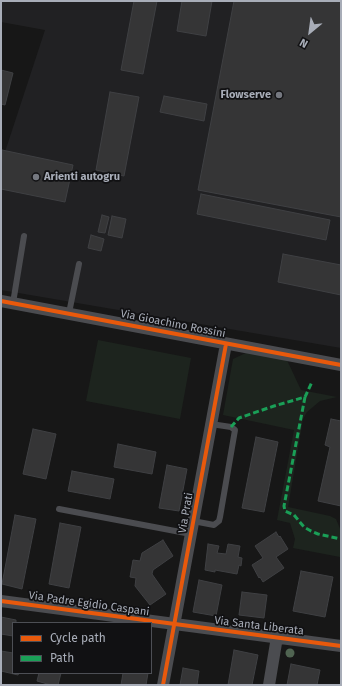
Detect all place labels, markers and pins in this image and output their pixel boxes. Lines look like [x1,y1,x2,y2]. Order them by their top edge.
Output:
place label: Flowserve [220,88,271,102]
marker: Flowserve [274,90,284,100]
place label: Arienti autogru [44,170,120,184]
marker: Arienti autogru [31,172,41,182]

